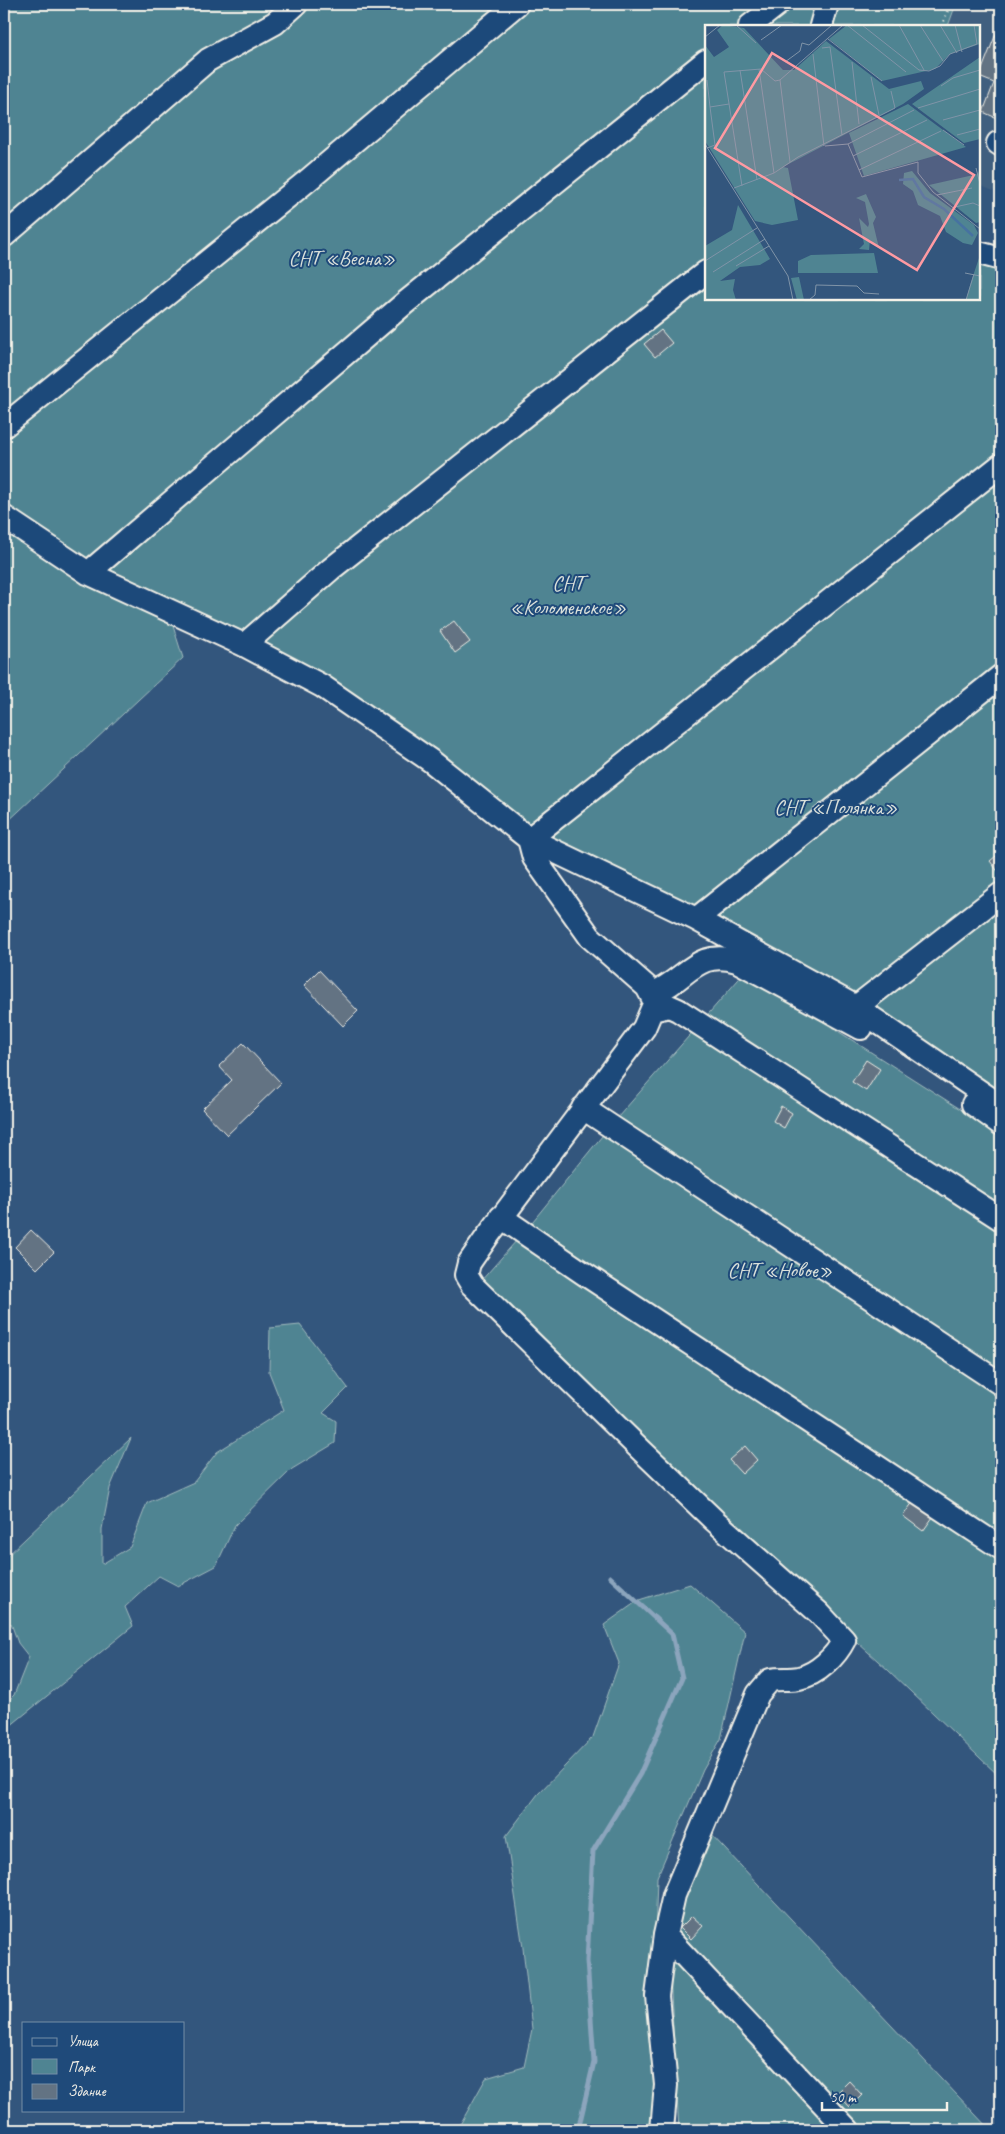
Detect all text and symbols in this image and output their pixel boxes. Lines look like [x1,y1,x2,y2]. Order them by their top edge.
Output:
inset map [705,25,980,300]
park label: СНТ «Весна» [289,245,396,271]
park label: СНТ «Коломенское» [510,570,626,620]
park label: СНТ «Полянка» [774,794,898,820]
park label: СНТ «Новое» [728,1257,833,1283]
legend [22,2022,185,2112]
text: Улица [68,2032,99,2051]
text: Парк [68,2058,96,2077]
scale bar [822,2079,948,2111]
text: Здание [68,2082,107,2101]
text: 50 m [830,2088,857,2107]

